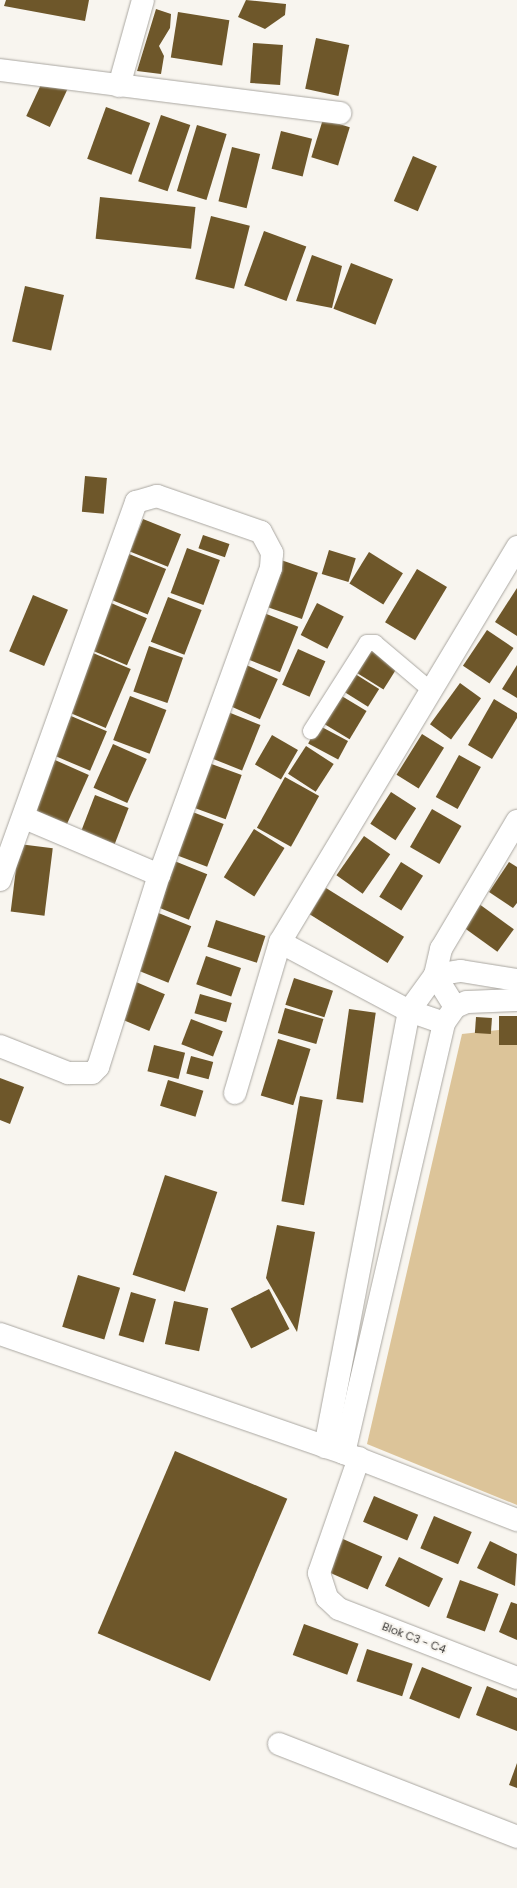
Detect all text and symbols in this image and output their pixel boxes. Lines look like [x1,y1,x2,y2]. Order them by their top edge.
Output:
street label: Blok C3 - C4 [380,1620,448,1656]

